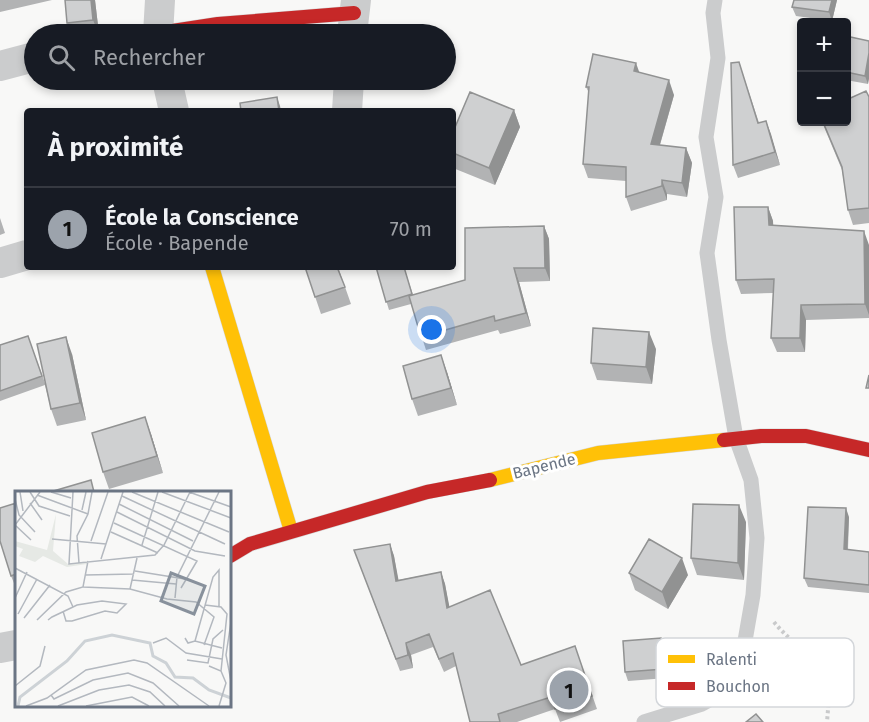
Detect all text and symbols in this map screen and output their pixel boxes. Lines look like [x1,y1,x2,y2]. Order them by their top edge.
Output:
map controls [797,18,851,126]
button: + [797,18,851,72]
search box [24,24,456,90]
icon: search [45,41,78,74]
text: Rechercher [93,44,205,71]
button: − [797,72,851,126]
text: À proximité [48,132,183,163]
text: École la Conscience [105,204,299,231]
text: 1 [63,217,72,241]
text: 70 m [390,217,432,241]
text: École · Bapende [105,231,249,255]
your location [417,315,446,344]
street label: Bapende [510,449,578,483]
inset map [15,491,231,707]
legend [656,638,854,707]
text: Ralenti [706,650,757,669]
pin: 1 [550,668,588,712]
text: Bouchon [706,677,770,696]

